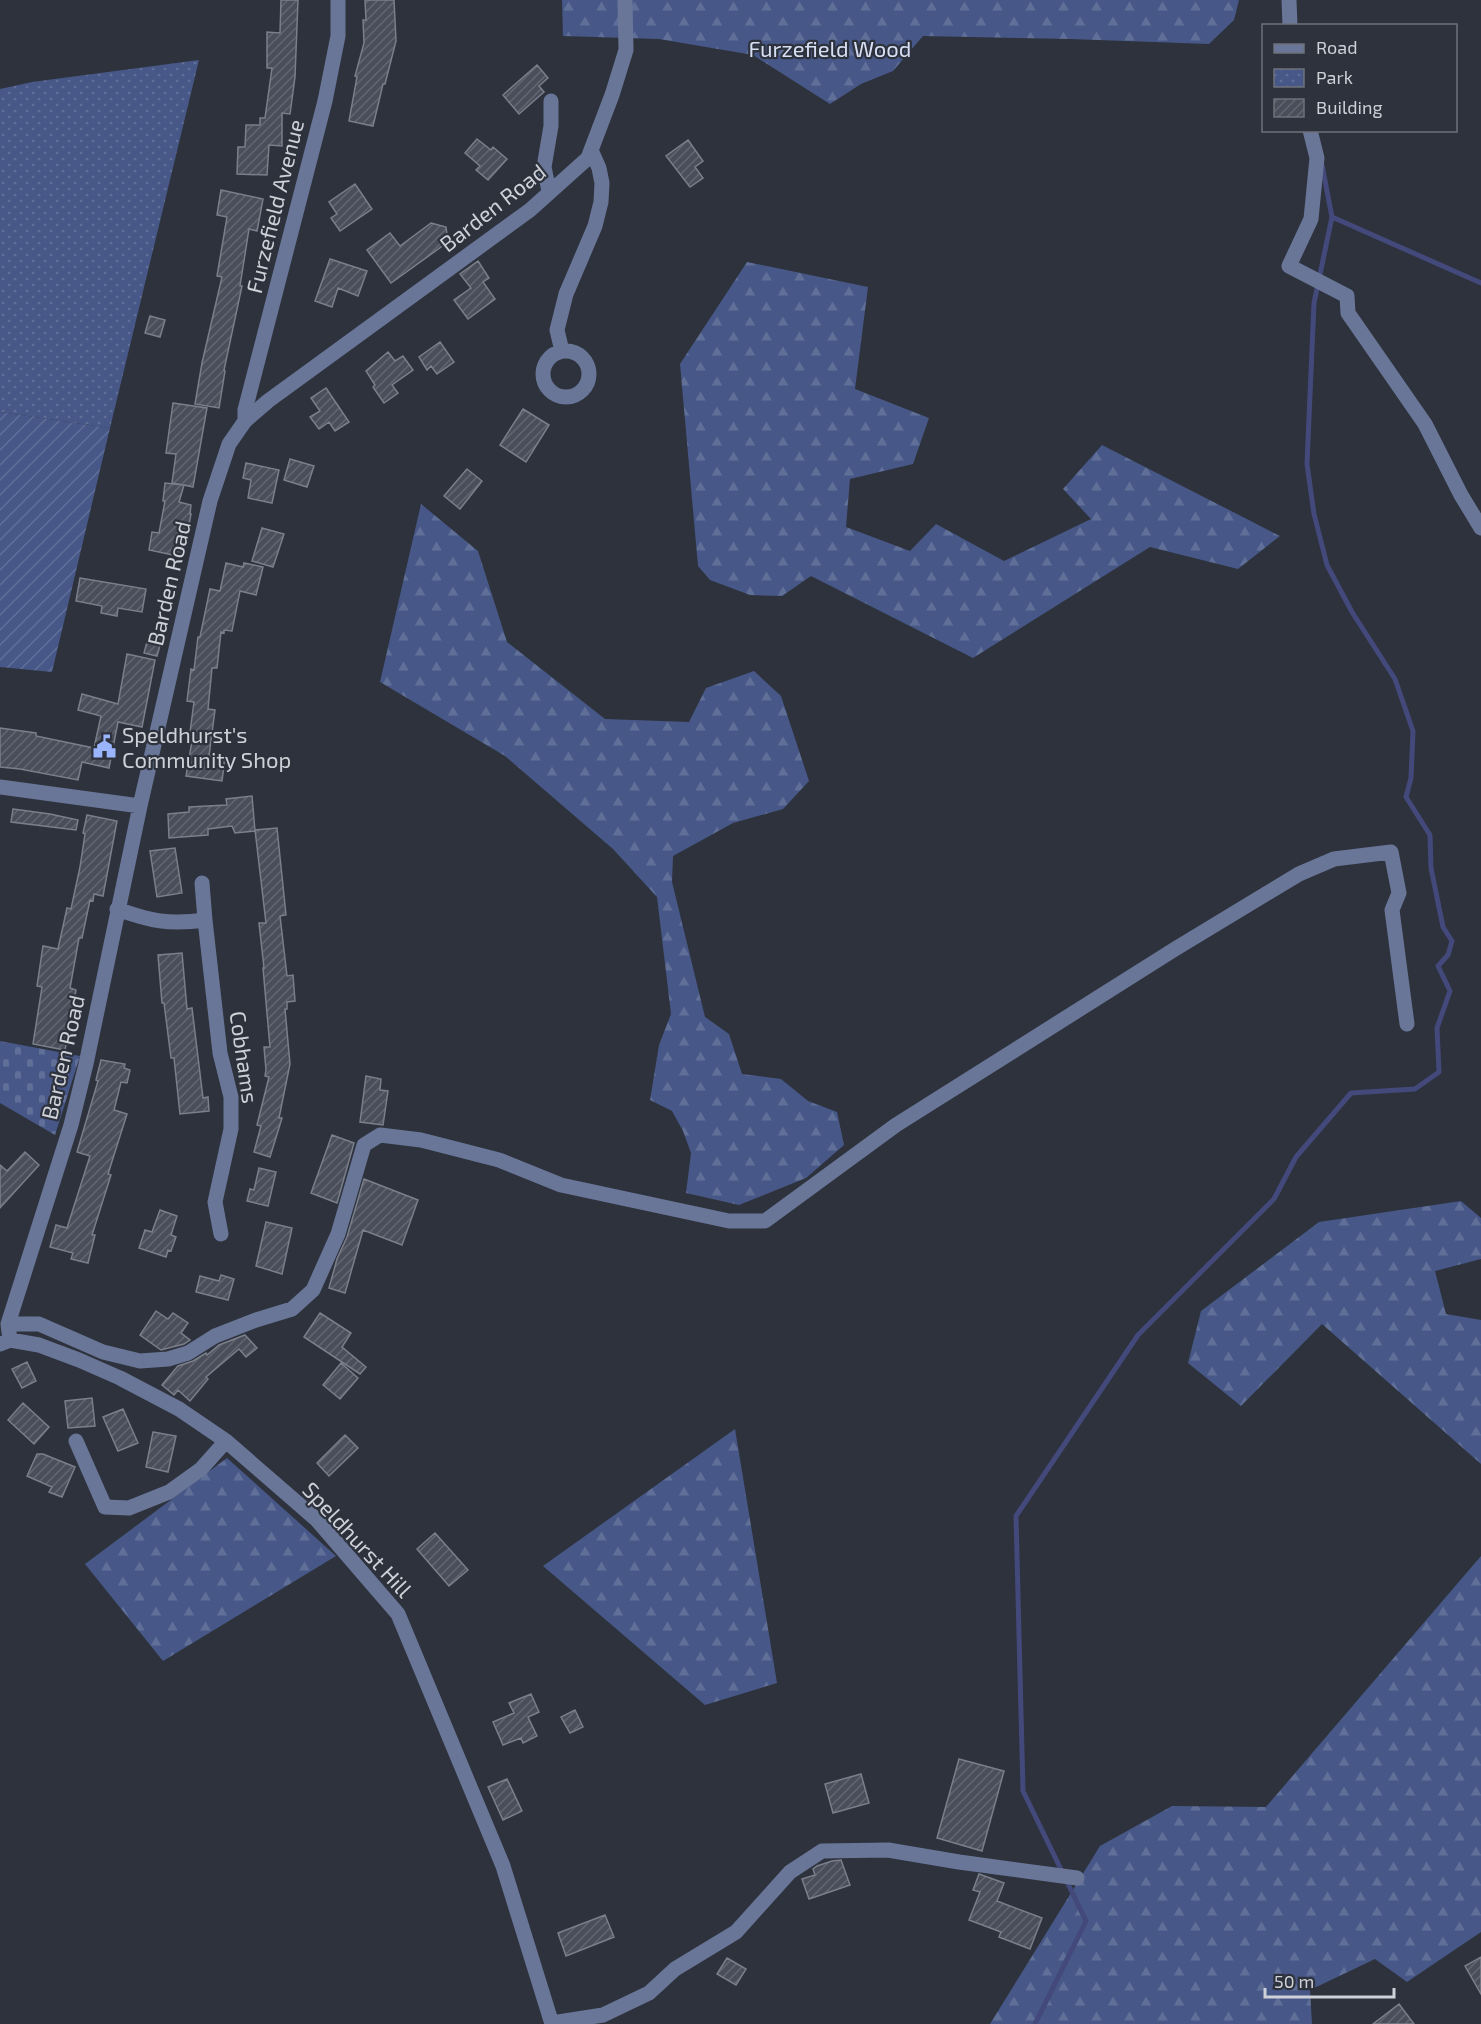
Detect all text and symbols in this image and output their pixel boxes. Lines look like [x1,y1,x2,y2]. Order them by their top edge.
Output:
legend [1262,24,1457,132]
park label: Furzefield Wood [749,35,911,61]
text: Road [1316,36,1357,58]
text: Park [1316,66,1353,88]
text: Building [1316,96,1383,118]
street label: Furzefield Avenue [240,116,308,296]
street label: Barden Road [434,158,550,256]
street label: Barden Road [141,518,195,648]
place label: Speldhurst's Community Shop [122,721,291,772]
public building icon: Speldhurst's Community Shop [91,734,117,760]
street label: Barden Road [35,992,89,1122]
street label: Cobhams [226,1009,264,1105]
street label: Speldhurst Hill [298,1476,418,1602]
scale bar [1265,1961,1394,1999]
text: 50 m [1274,1970,1314,1992]

